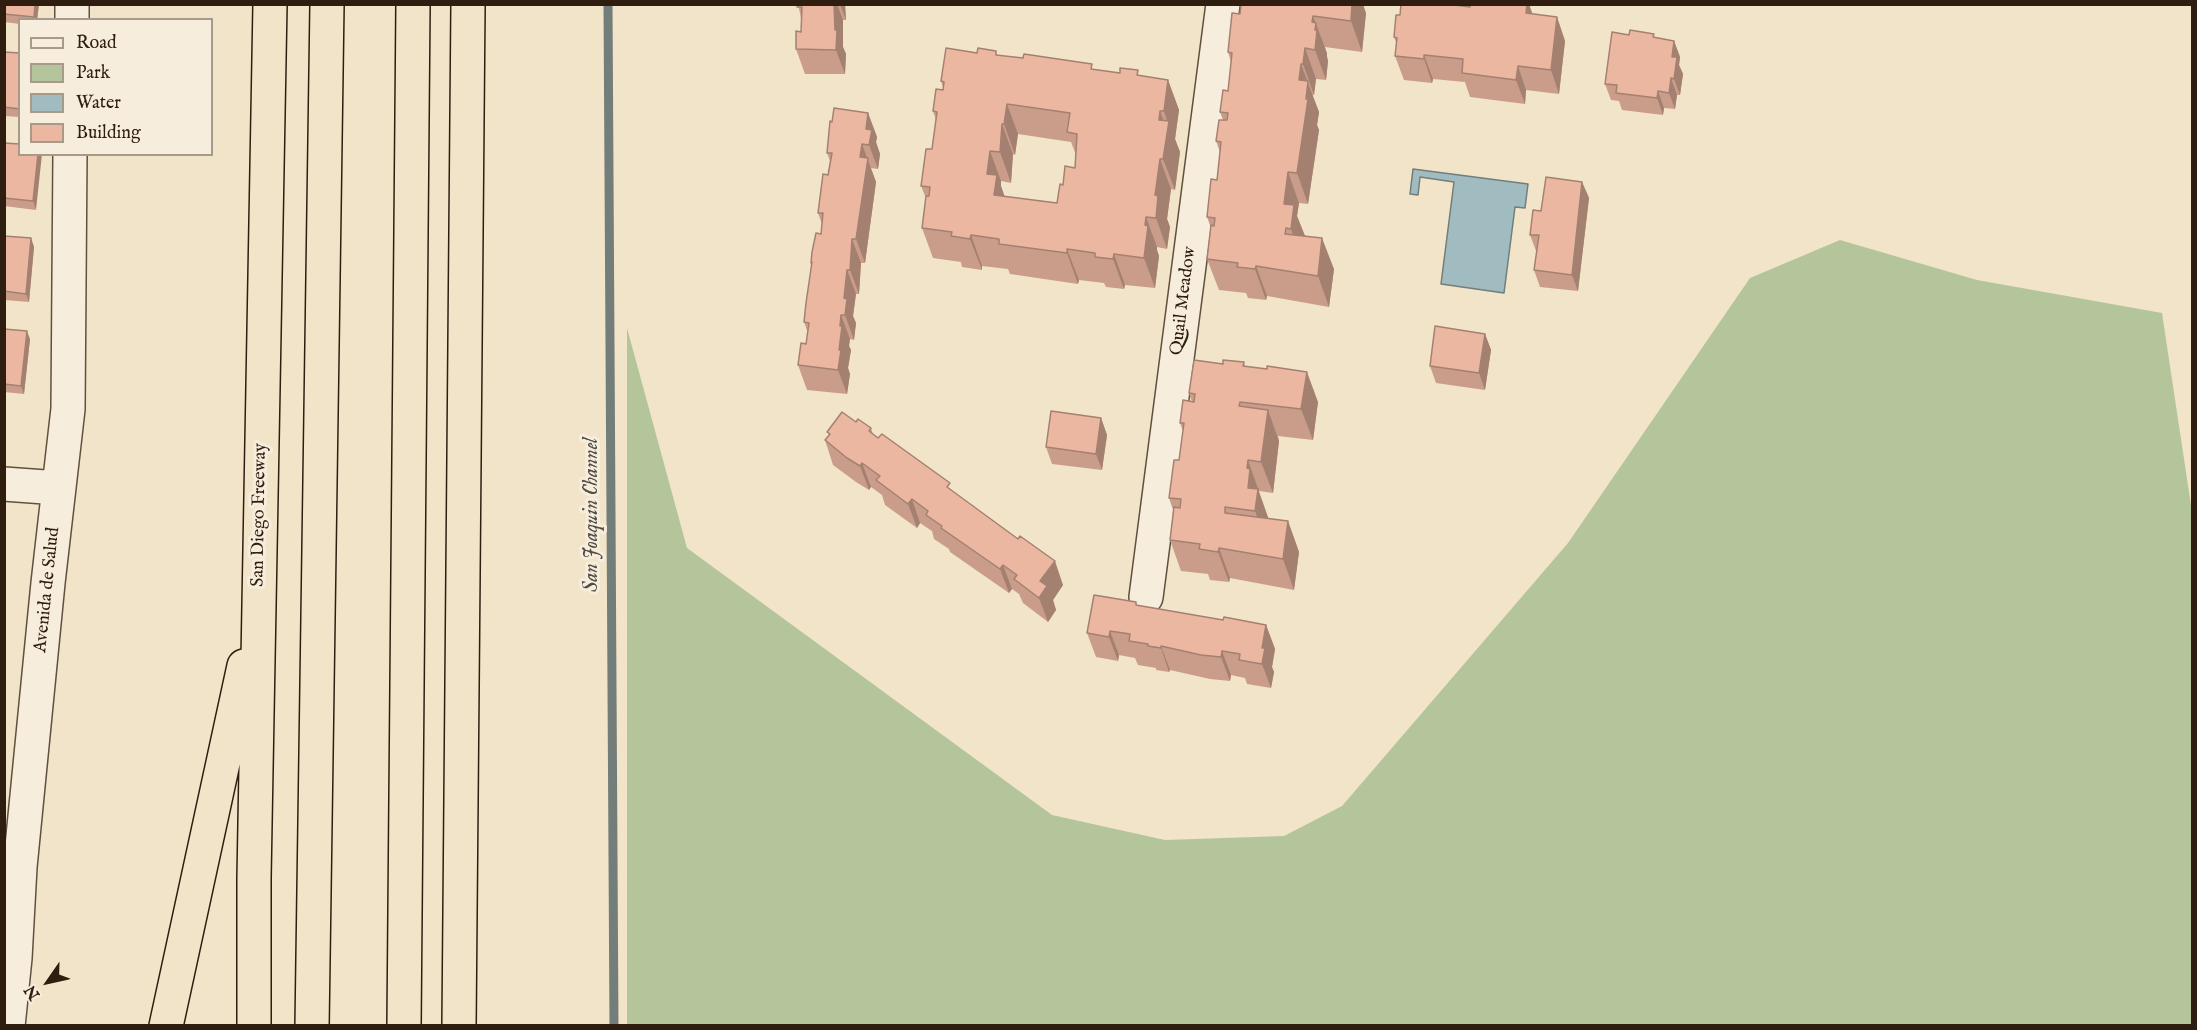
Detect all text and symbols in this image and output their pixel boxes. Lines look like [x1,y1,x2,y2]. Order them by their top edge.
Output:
legend [18,18,213,156]
text: Road [76,32,117,55]
text: Park [76,62,110,85]
text: Water [76,92,121,115]
text: Building [76,122,141,145]
street label: Quail Meadow [1167,245,1201,357]
water label: San Joaquin Channel [581,438,605,592]
street label: San Diego Freeway [248,443,272,587]
street label: Avenida de Salud [31,526,65,654]
north arrow [18,952,78,1012]
text: N [21,981,45,1003]

